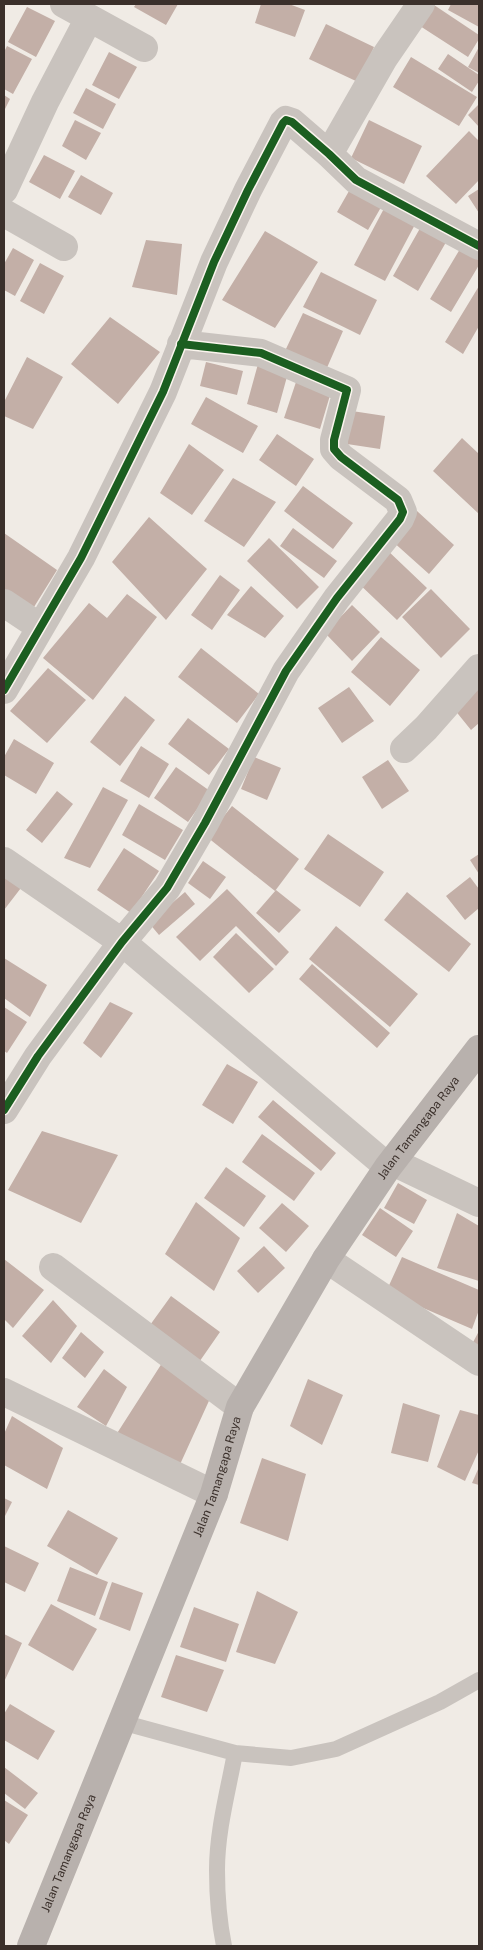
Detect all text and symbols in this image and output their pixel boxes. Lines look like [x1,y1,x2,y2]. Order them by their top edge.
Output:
street label: Jalan Tamangapa Raya [375,1074,462,1182]
street label: Jalan Tamangapa Raya [190,1415,244,1539]
street label: Jalan Tamangapa Raya [38,1792,99,1914]

